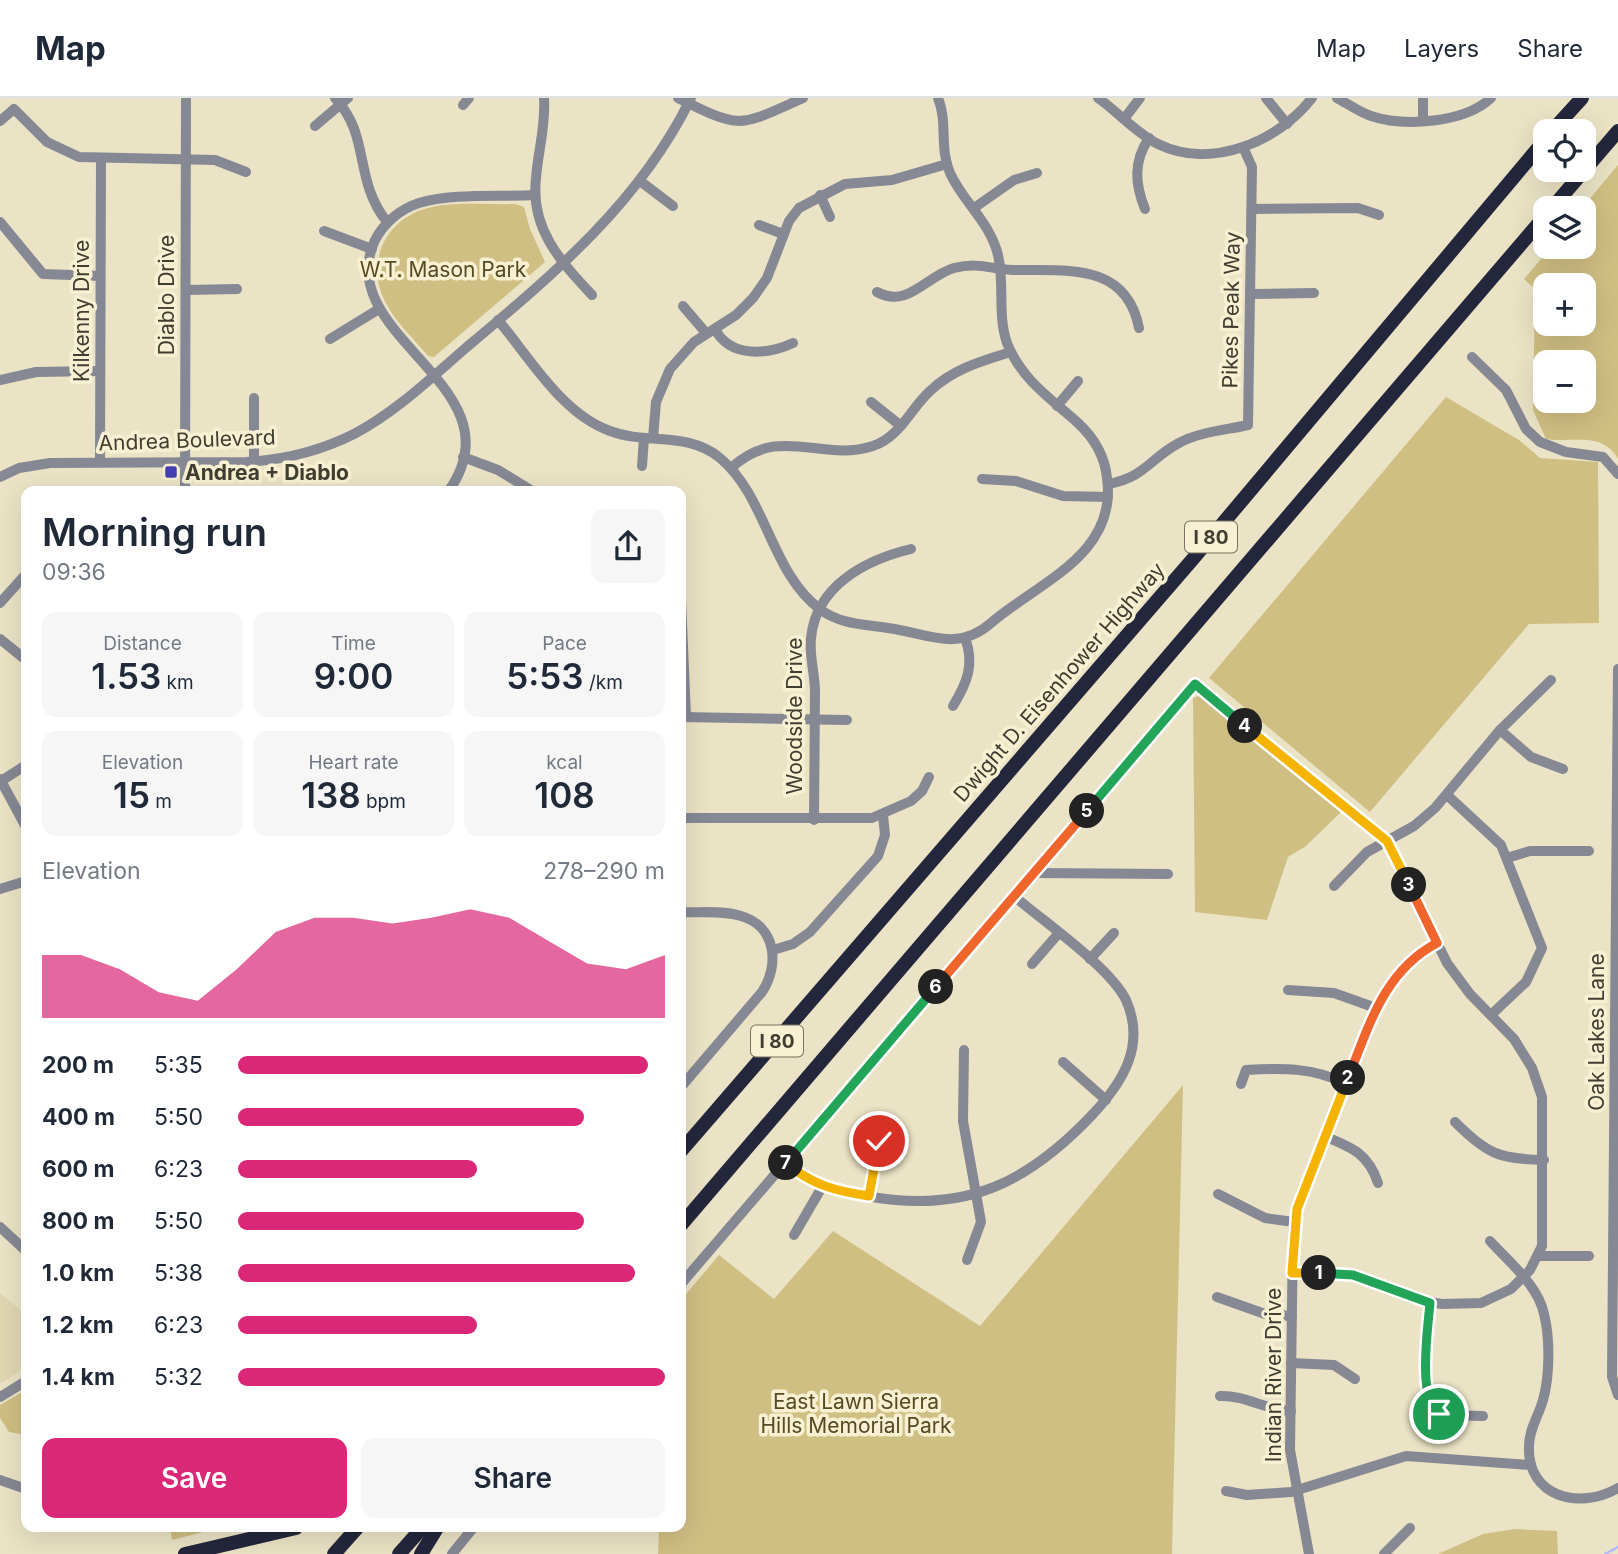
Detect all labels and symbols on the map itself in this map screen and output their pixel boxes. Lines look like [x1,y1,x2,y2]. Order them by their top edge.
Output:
street label: Pikes Peak Way [1217,231,1245,389]
street label: Diablo Drive [154,235,179,355]
street label: Kilkenny Drive [69,240,94,382]
park label: W.T. Mason Park [360,257,527,282]
street label: Andrea Boulevard [98,424,276,456]
place label: Andrea + Diablo [185,460,349,485]
marker: Andrea + Diablo [163,464,179,480]
road number: I 80 [1185,522,1237,552]
street label: Dwight D. Eisenhower Highway [948,557,1170,807]
street label: Woodside Drive [782,638,807,794]
pin: 4 [1228,708,1262,744]
pin: 5 [1070,794,1104,828]
pin: 3 [1392,868,1426,902]
street label: Oak Lakes Lane [1584,953,1609,1111]
pin: 6 [918,970,954,1004]
road number: I 80 [751,1026,803,1057]
pin: 2 [1330,1060,1366,1096]
pin [849,1111,909,1171]
pin: 7 [768,1146,804,1180]
pin: 1 [1302,1256,1336,1290]
street label: Indian River Drive [1261,1288,1286,1462]
pin [1409,1384,1469,1444]
park label: East Lawn Sierra Hills Memorial Park [760,1389,952,1438]

